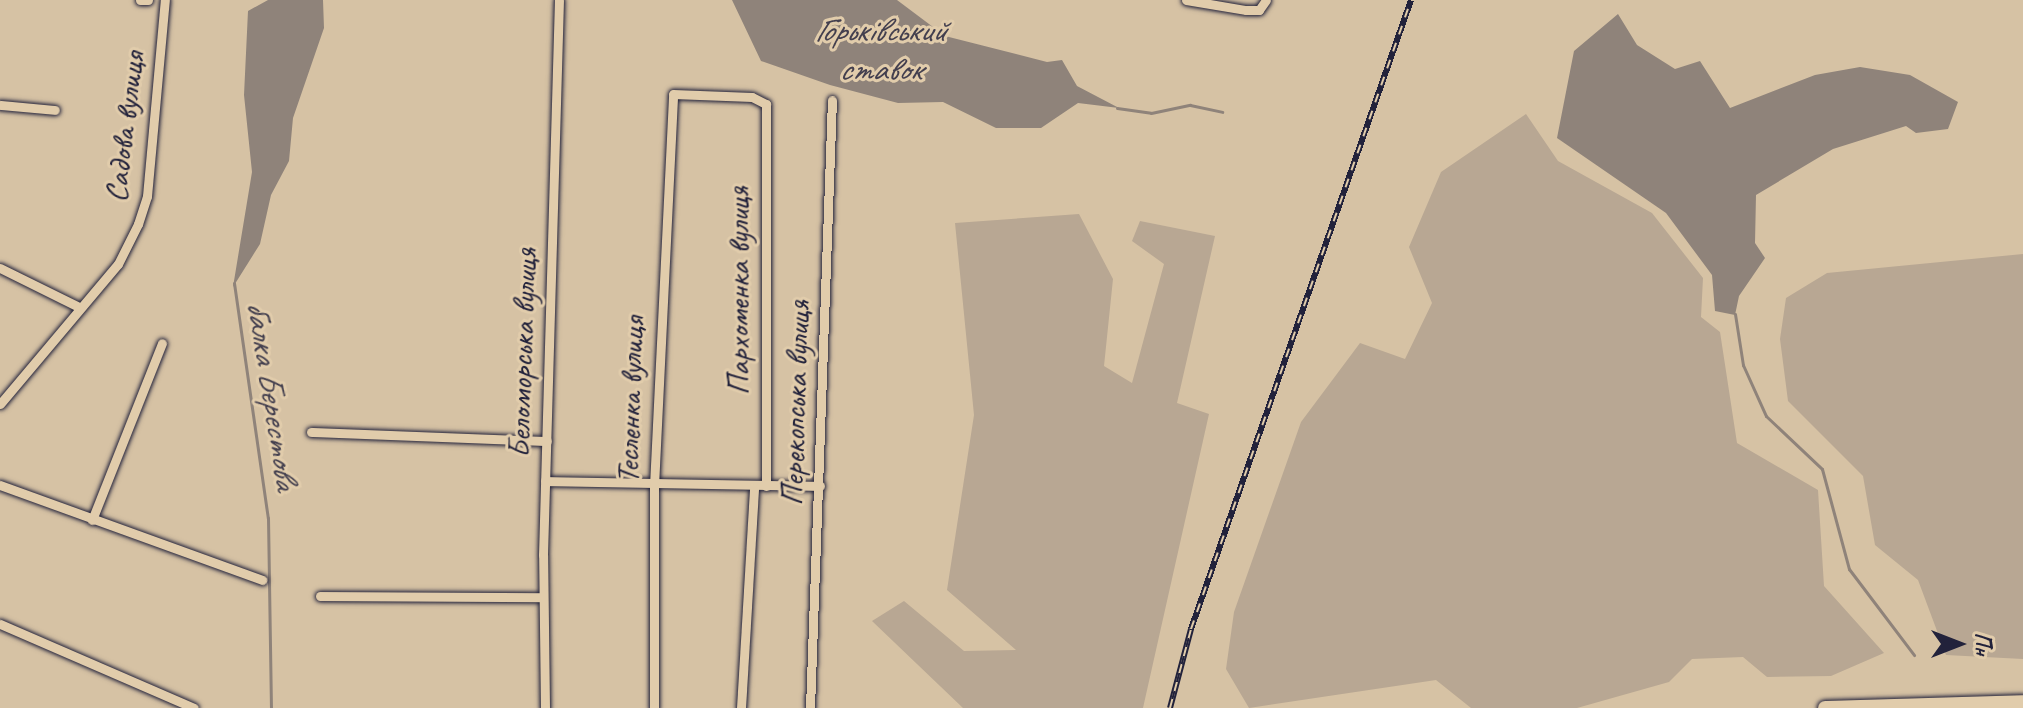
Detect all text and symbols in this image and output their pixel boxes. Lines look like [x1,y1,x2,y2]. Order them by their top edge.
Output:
water label: Горьківський ставок [814,9,946,88]
street label: Садова вулиця [97,50,153,204]
street label: Пархоменка вулиця [720,186,758,396]
street label: Беломорська вулиця [500,246,546,460]
water label: балка Берестова [238,297,308,493]
street label: Перекопська вулиця [773,299,819,507]
street label: Тесленка вулиця [609,316,653,484]
north arrow [1919,604,1999,684]
text: Пн [1969,632,1997,656]

